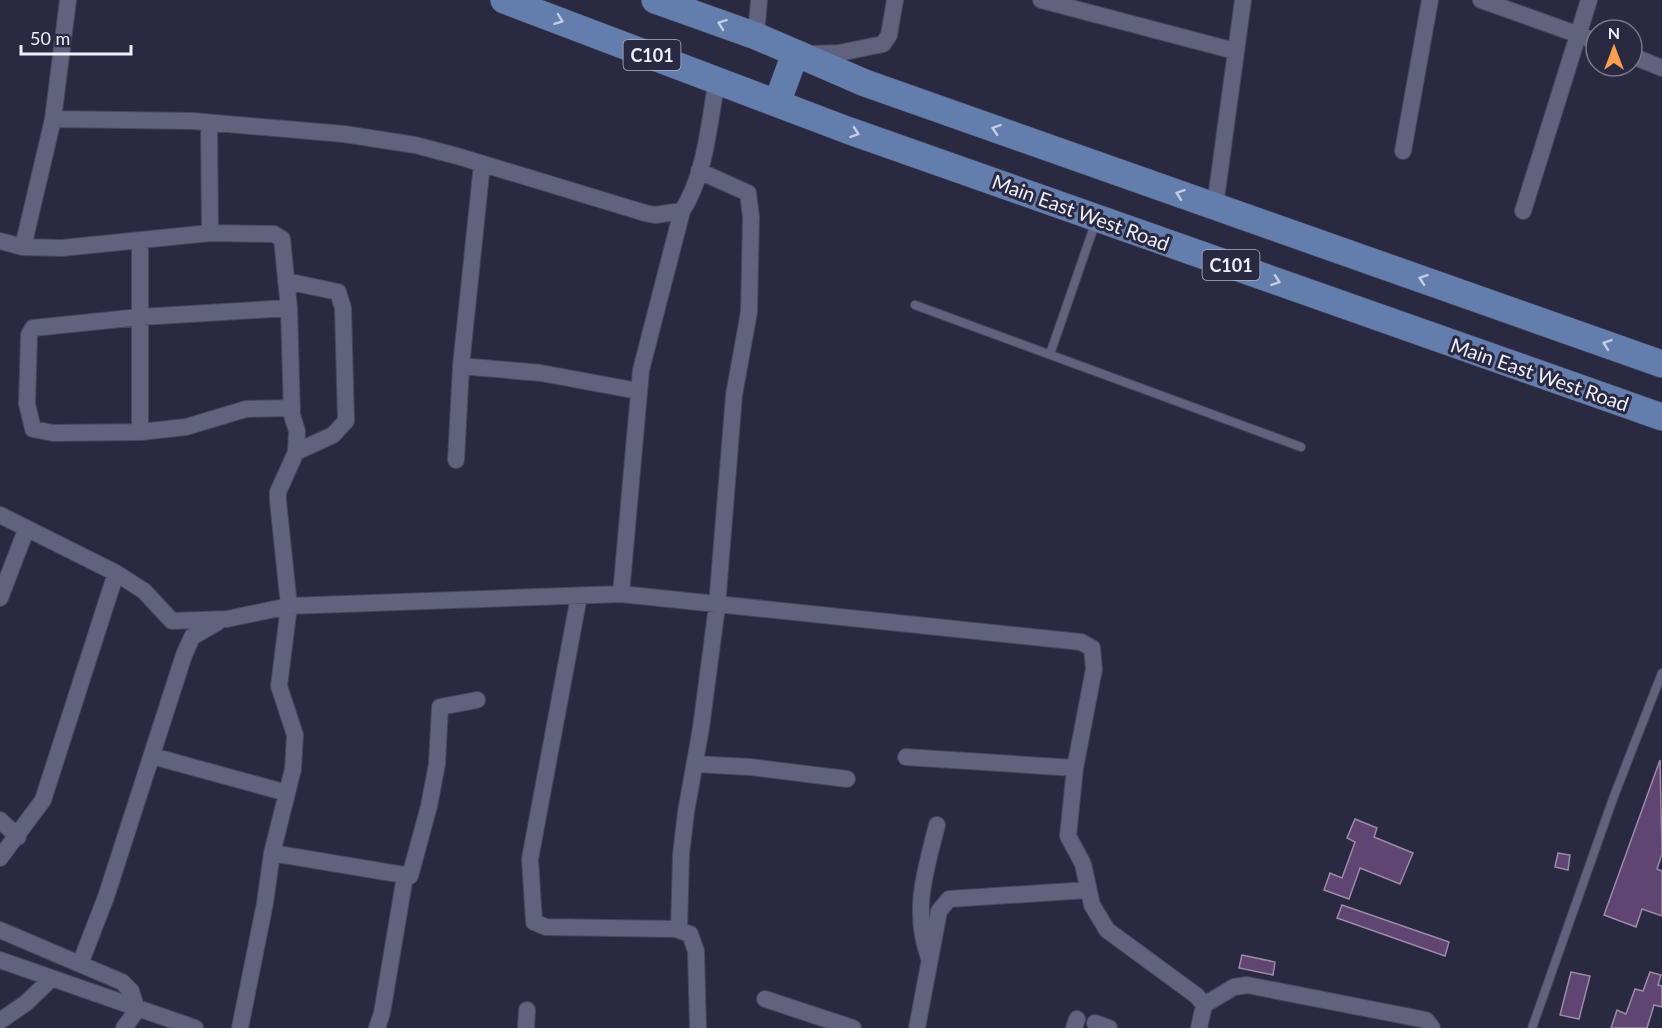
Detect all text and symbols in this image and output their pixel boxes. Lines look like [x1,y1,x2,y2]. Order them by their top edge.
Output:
one-way arrow [553,13,563,26]
scale bar [21,18,130,56]
north arrow [1584,18,1644,78]
one-way arrow [717,19,728,32]
text: N [1608,23,1620,42]
text: 50 m [30,27,70,49]
road number: C101 [624,40,680,70]
one-way arrow [991,123,1002,136]
one-way arrow [849,125,859,138]
street label: Main East West Road [989,169,1173,255]
one-way arrow [1175,188,1186,201]
road number: C101 [1202,250,1260,280]
one-way arrow [1270,274,1281,286]
one-way arrow [1418,274,1429,287]
street label: Main East West Road [1448,332,1632,416]
one-way arrow [1602,339,1613,352]

